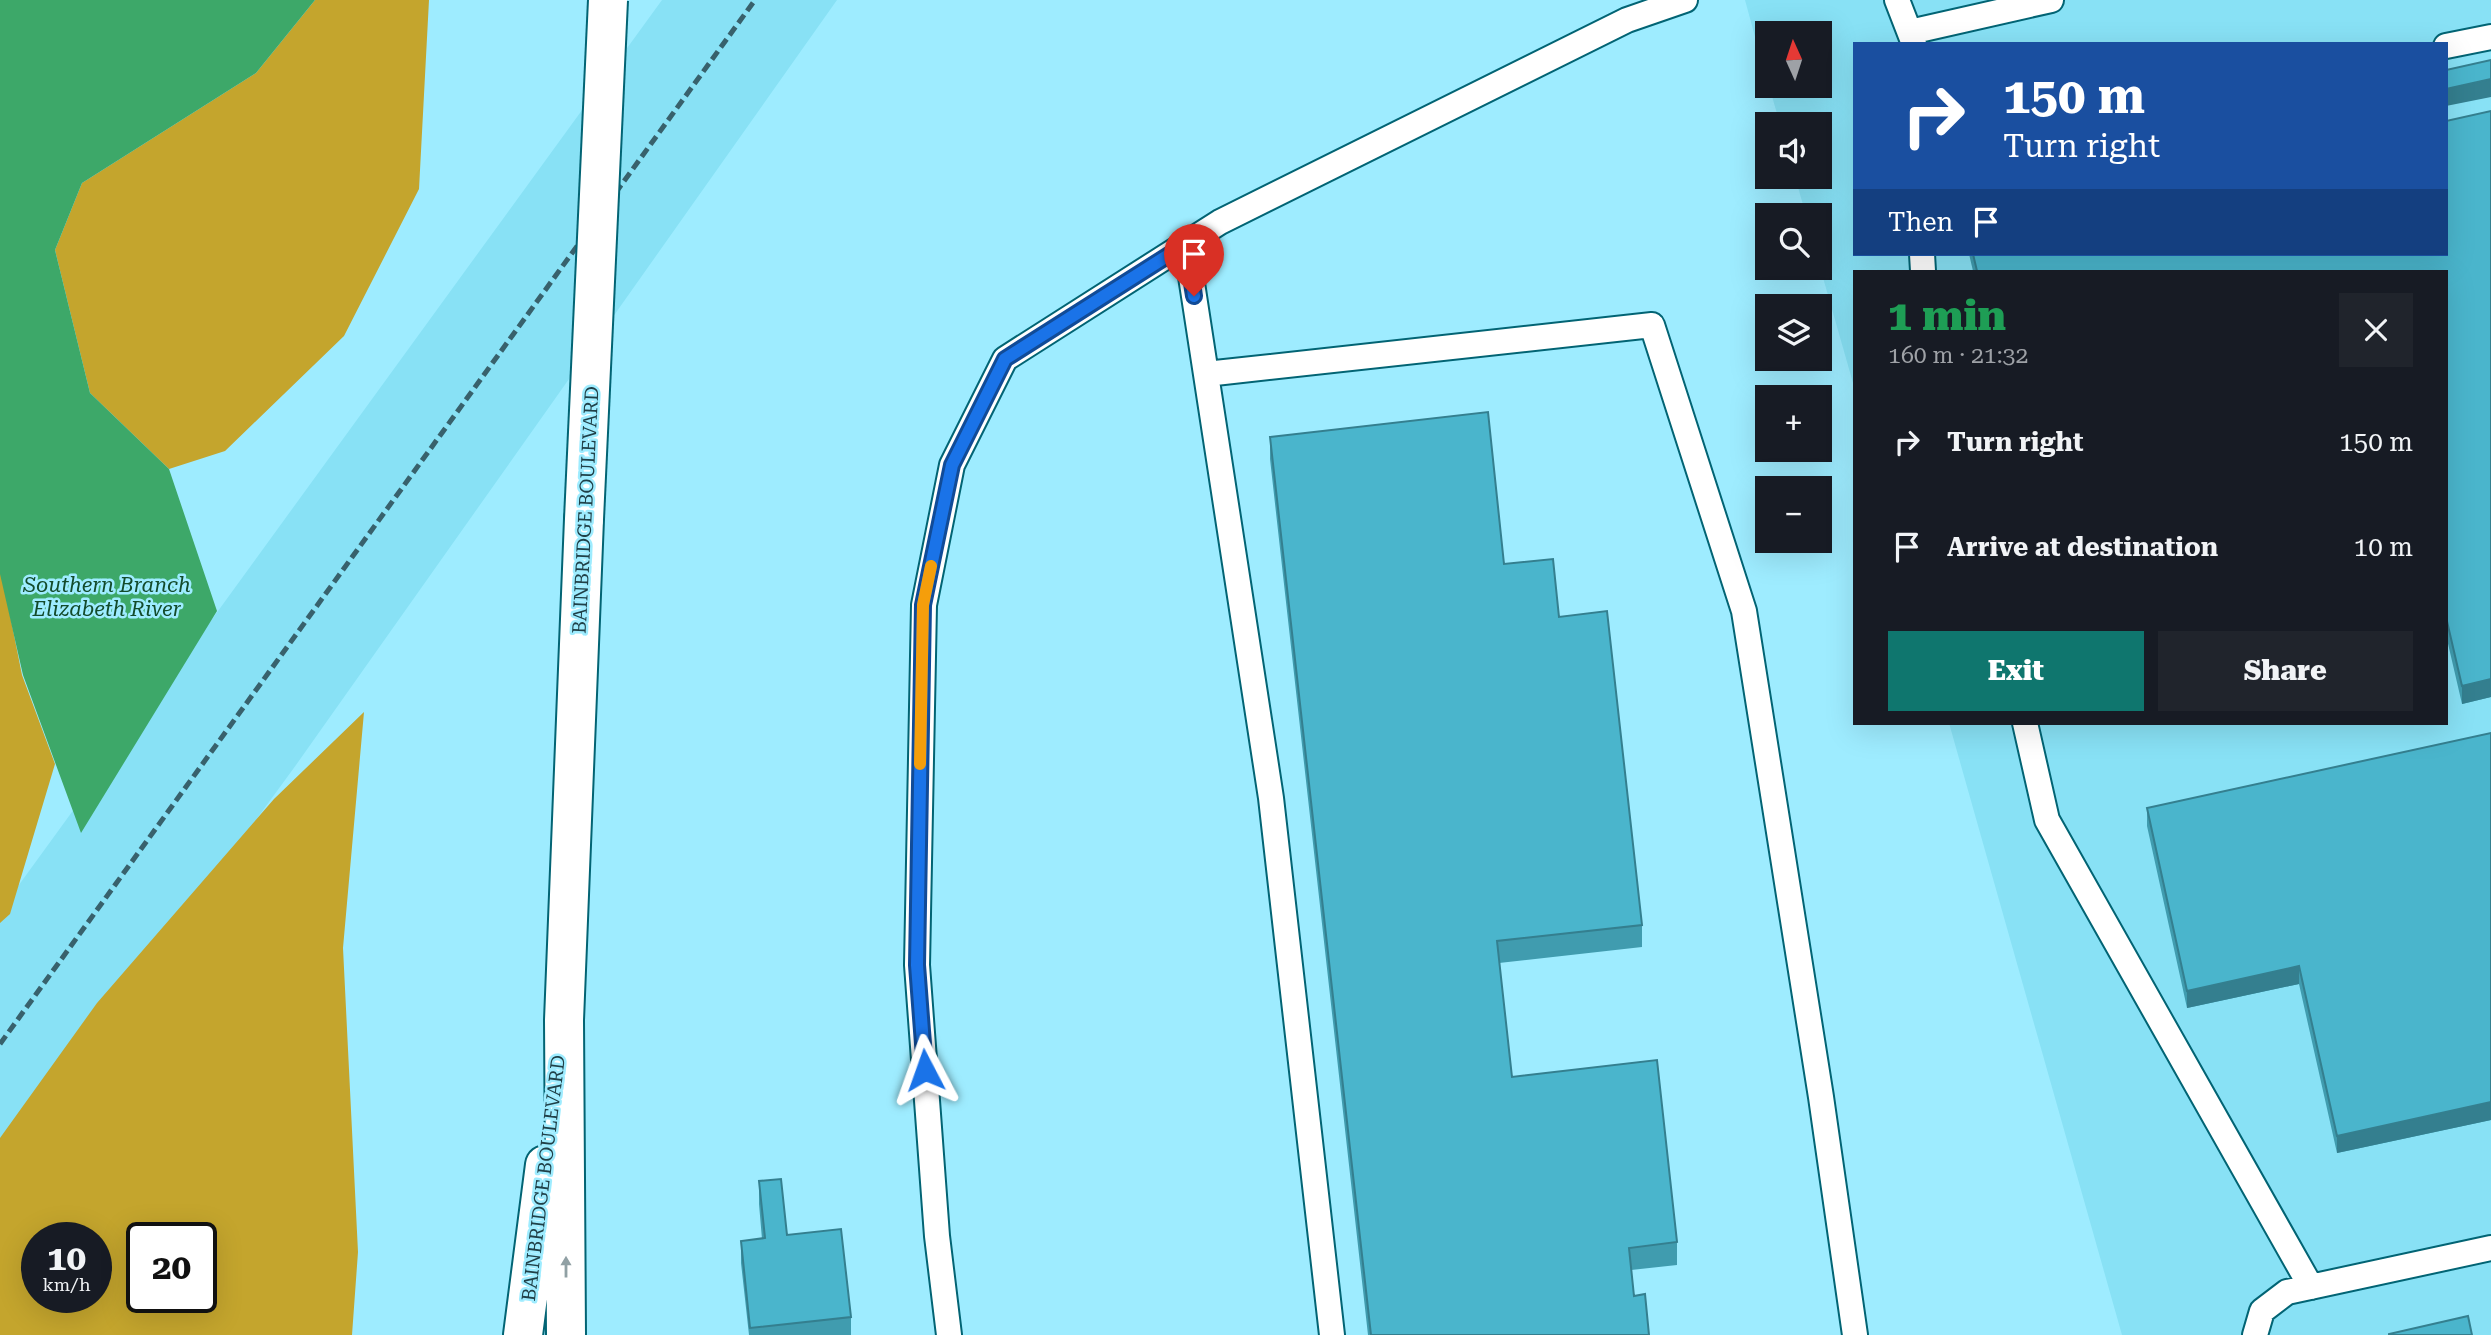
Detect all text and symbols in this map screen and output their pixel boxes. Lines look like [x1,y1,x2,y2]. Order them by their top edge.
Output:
north arrow [1755,21,1832,98]
map controls [1755,21,1832,553]
text: 150 m [2003,68,2145,125]
icon: right [1888,70,1979,161]
button: sound [1755,112,1832,189]
text: Turn right [2003,127,2160,165]
button: search [1755,203,1832,280]
icon: arrive [1967,203,2005,241]
text: Then [1888,207,1953,237]
pin [1164,224,1224,296]
icon: arrive [1175,235,1213,273]
text: 1 min [1888,291,2006,340]
button: close [2339,293,2413,367]
button: layers [1755,294,1832,371]
text: 160 m · 21:32 [1888,342,2028,369]
button: + [1755,385,1832,462]
street label: BAINBRIDGE BOULEVARD [568,386,603,634]
icon: right [1888,423,1926,461]
text: Turn right [1947,427,2083,457]
text: 150 m [2339,427,2413,457]
button: − [1755,476,1832,553]
icon: arrive [1888,528,1926,566]
text: Arrive at destination [1947,532,2218,562]
text: 10 m [2354,532,2413,562]
water label: Southern Branch Elizabeth River [22,573,191,621]
button: Exit [1888,631,2144,711]
button: Share [2158,631,2413,711]
position arrow [888,1033,962,1107]
street label: BAINBRIDGE BOULEVARD [517,1054,570,1302]
speed limit sign: 20 [126,1222,217,1313]
text: 10 [47,1238,86,1279]
one-way arrow [560,1256,571,1278]
text: km/h [42,1274,91,1295]

